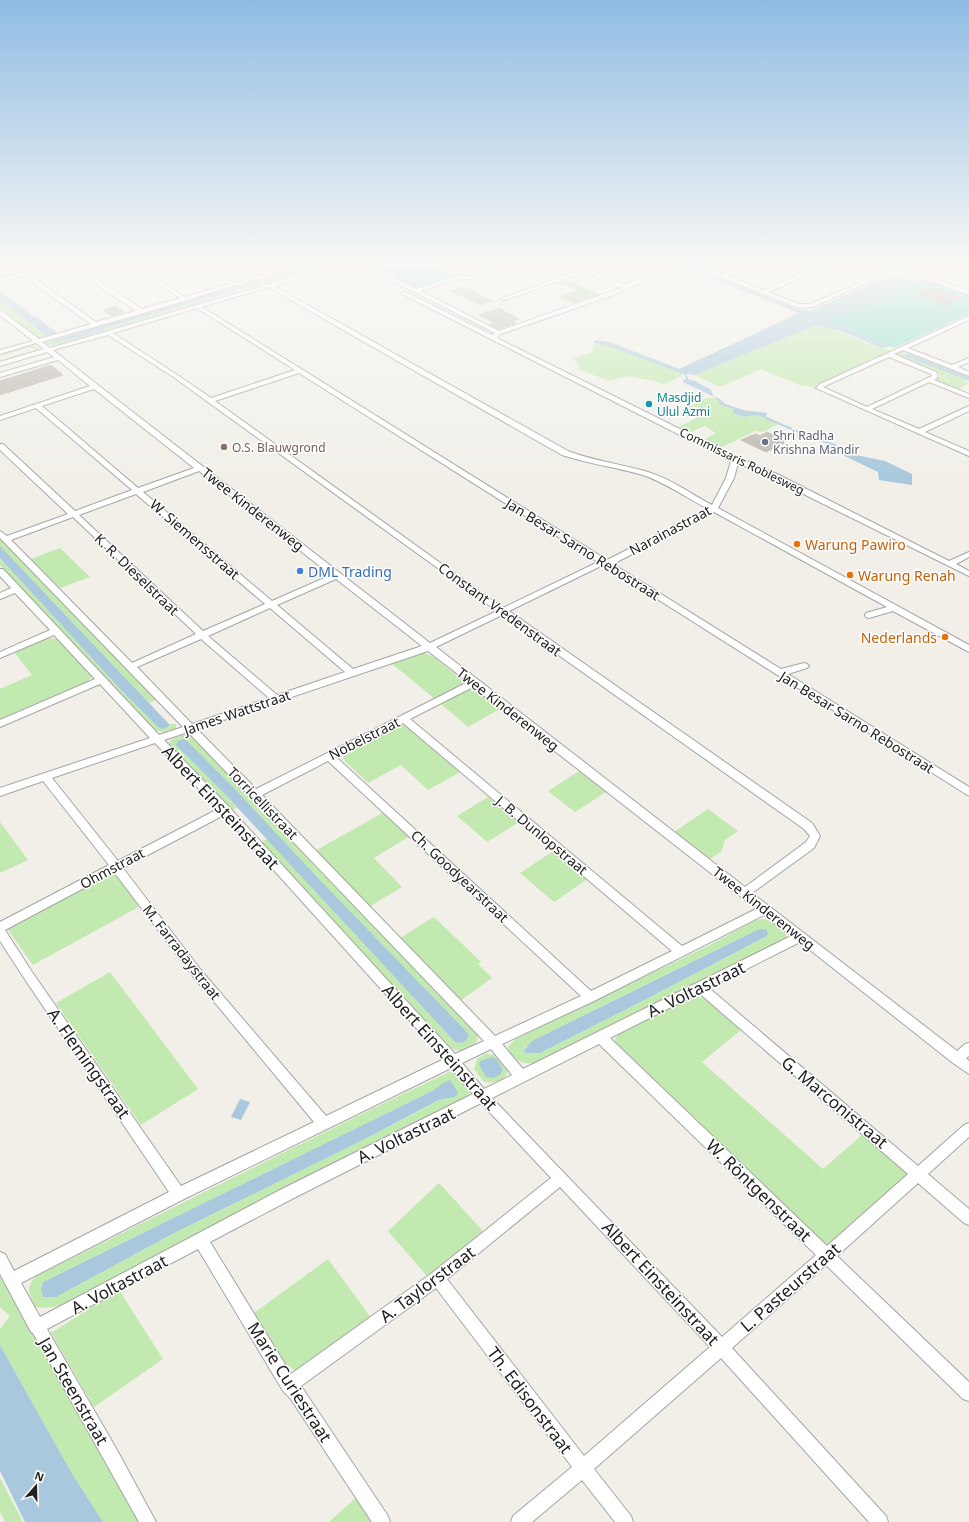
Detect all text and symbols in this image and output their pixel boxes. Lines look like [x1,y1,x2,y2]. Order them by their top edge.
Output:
place label: Masdjid Ulul Azmi [657,389,710,420]
marker: Masdjid Ulul Azmi [644,399,654,409]
street label: Commissaris Roblesweg [677,423,807,499]
place label: Shri Radha Krishna Mandir [773,427,859,458]
marker: Shri Radha Krishna Mandir [760,437,770,447]
place label: O.S. Blauwgrond [232,439,326,456]
marker: O.S. Blauwgrond [219,442,229,452]
street label: Twee Kinderenweg [198,463,308,555]
street label: Jan Besar Sarno Rebostraat [500,493,664,604]
street label: W. Siemensstraat [146,495,244,583]
street label: Narainastraat [626,500,714,560]
street label: K. R. Dieselstraat [91,529,183,619]
place label: Warung Pawiro [805,535,906,554]
marker: Warung Pawiro [792,539,802,549]
street label: Constant Vredenstraat [435,558,565,660]
place label: DML Trading [308,562,392,581]
marker: DML Trading [295,566,305,576]
place label: Warung Renah [858,566,956,585]
marker: Warung Renah [845,570,855,580]
place label: Nederlands [861,628,937,647]
marker: Nederlands [940,632,950,642]
street label: Twee Kinderenweg [453,663,563,755]
street label: Jan Besar Sarno Rebostraat [774,666,938,777]
street label: James Wattstraat [179,685,293,740]
street label: Nobelstraat [325,712,403,764]
street label: Albert Einsteinstraat [157,740,285,874]
street label: Torricellistraat [224,763,302,843]
street label: J. B. Dunlopstraat [491,790,592,879]
street label: Ch. Goodyearstraat [407,826,513,926]
street label: Ohmstraat [76,843,148,893]
street label: Twee Kinderenweg [709,862,819,954]
street label: M. Farradaystraat [139,900,225,1004]
street label: A. Voltastraat [643,955,749,1023]
street label: Albert Einsteinstraat [377,979,503,1115]
street label: A. Flemingstraat [42,1003,136,1123]
street label: G. Marconistraat [777,1051,893,1153]
street label: A. Voltastraat [353,1101,459,1169]
street label: W. Röntgenstraat [701,1134,817,1246]
street label: Albert Einsteinstraat [597,1216,725,1350]
street label: L. Pasteurstraat [735,1237,845,1337]
street label: A. Taylorstraat [375,1241,479,1327]
street label: A. Voltastraat [67,1249,171,1319]
street label: Marie Curiestraat [243,1318,337,1446]
street label: Jan Steenstraat [33,1331,114,1449]
street label: Th. Edisonstraat [482,1342,578,1458]
north arrow [16,1466,56,1506]
text: N [33,1468,46,1485]

